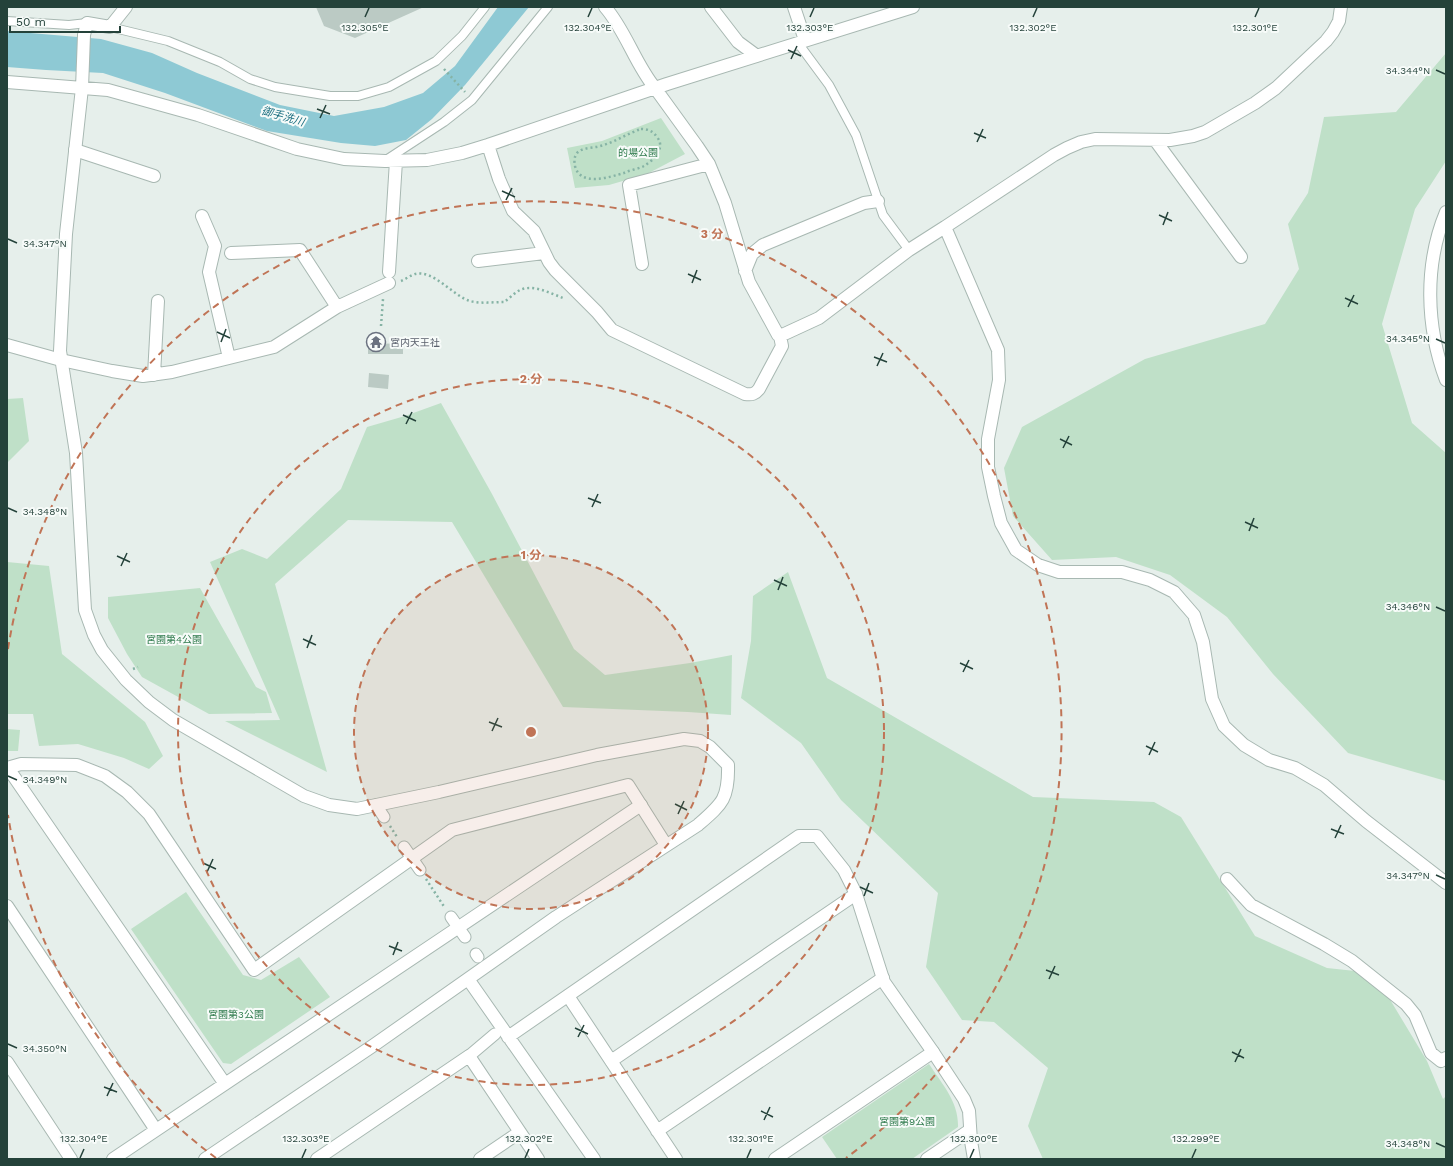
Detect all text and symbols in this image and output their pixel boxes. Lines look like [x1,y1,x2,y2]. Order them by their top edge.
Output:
scale bar [10,8,120,34]
text: 50 m [16,15,46,29]
text: 132.305°E [341,22,389,33]
text: 132.304°E [564,22,612,33]
text: 132.303°E [787,22,833,33]
text: 132.302°E [1009,22,1057,33]
text: 132.301°E [1232,22,1278,33]
text: 34.344°N [1386,65,1430,76]
water label: 御手洗川 [260,104,307,129]
park label: 的場公園 [618,147,658,158]
text: 3 分 [701,227,723,241]
text: 34.347°N [23,238,67,249]
temple icon: 宮内天王社 [365,331,387,353]
text: 34.345°N [1386,333,1430,344]
place label: 宮内天王社 [390,337,440,348]
text: 2 分 [520,372,542,386]
text: 34.348°N [23,506,67,517]
text: 1 分 [521,548,541,562]
text: 34.346°N [1386,601,1430,612]
park label: 宮園第4公園 [146,634,202,645]
centre of rings [524,725,538,739]
text: 34.349°N [23,774,67,785]
text: 34.347°N [1386,870,1430,881]
park label: 宮園第3公園 [208,1009,264,1020]
text: 34.350°N [23,1043,67,1054]
park label: 宮園第9公園 [879,1116,935,1127]
text: 132.304°E [60,1133,108,1144]
text: 132.303°E [283,1133,329,1144]
text: 132.302°E [505,1133,553,1144]
text: 132.301°E [728,1133,774,1144]
text: 132.300°E [950,1133,998,1144]
text: 132.299°E [1172,1133,1220,1144]
text: 34.348°N [1386,1138,1430,1149]

